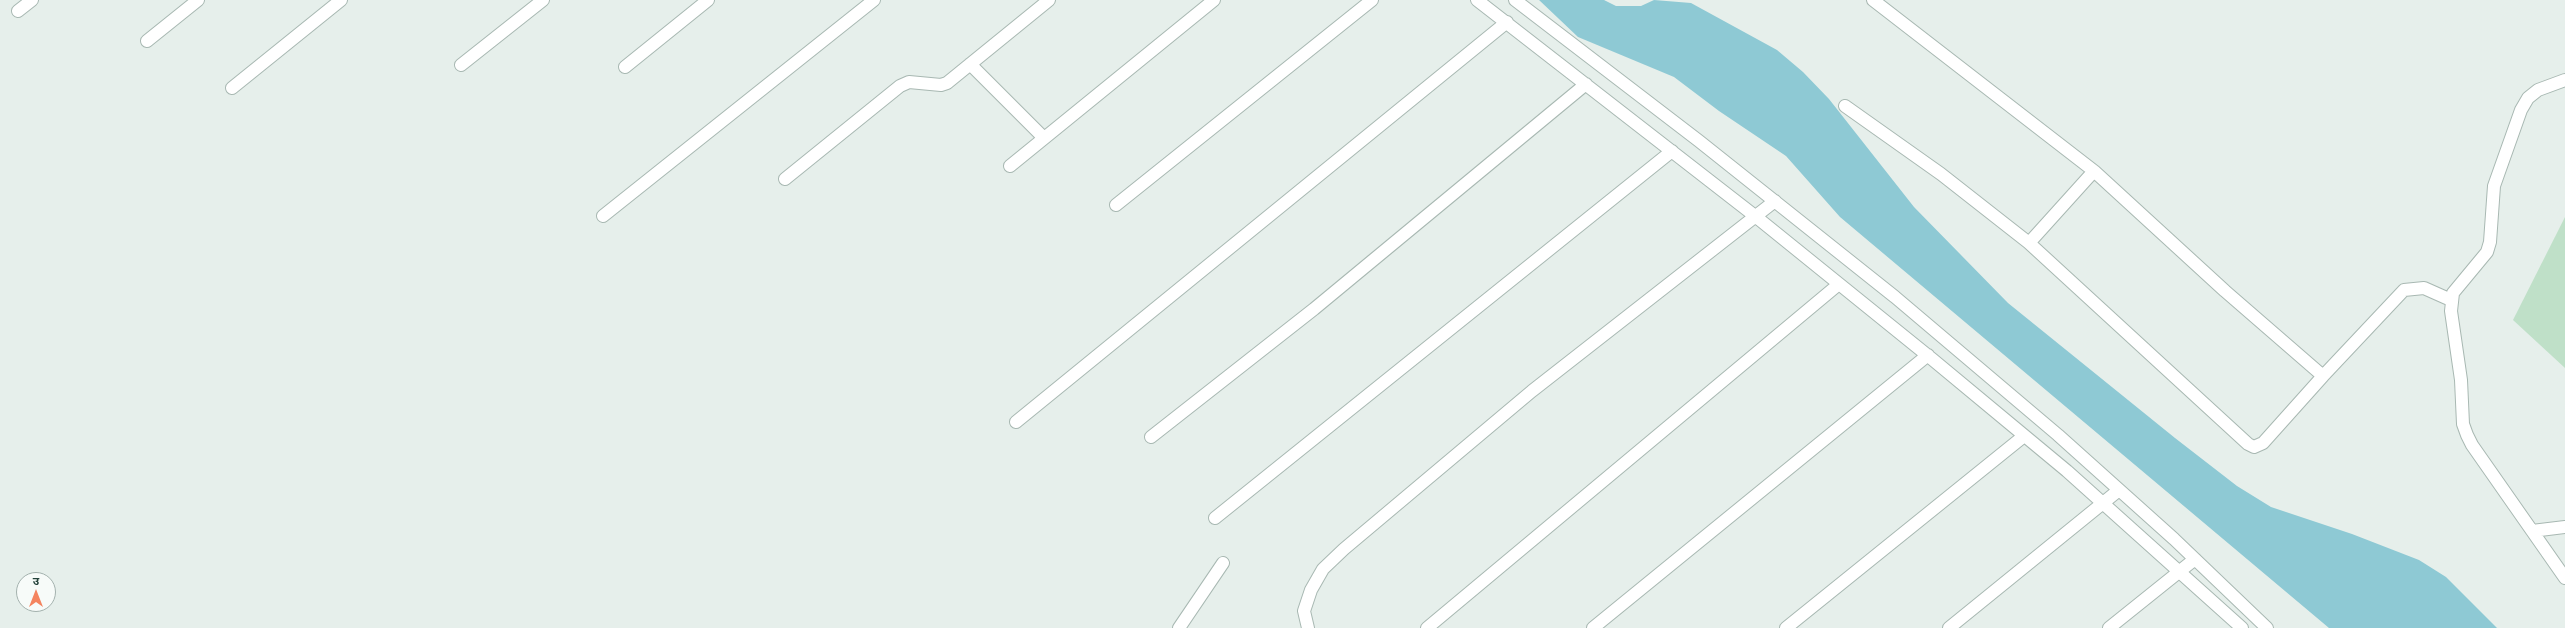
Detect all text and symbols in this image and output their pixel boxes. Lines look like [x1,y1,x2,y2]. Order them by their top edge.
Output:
north arrow [16,572,56,612]
text: उ [33,573,39,588]

